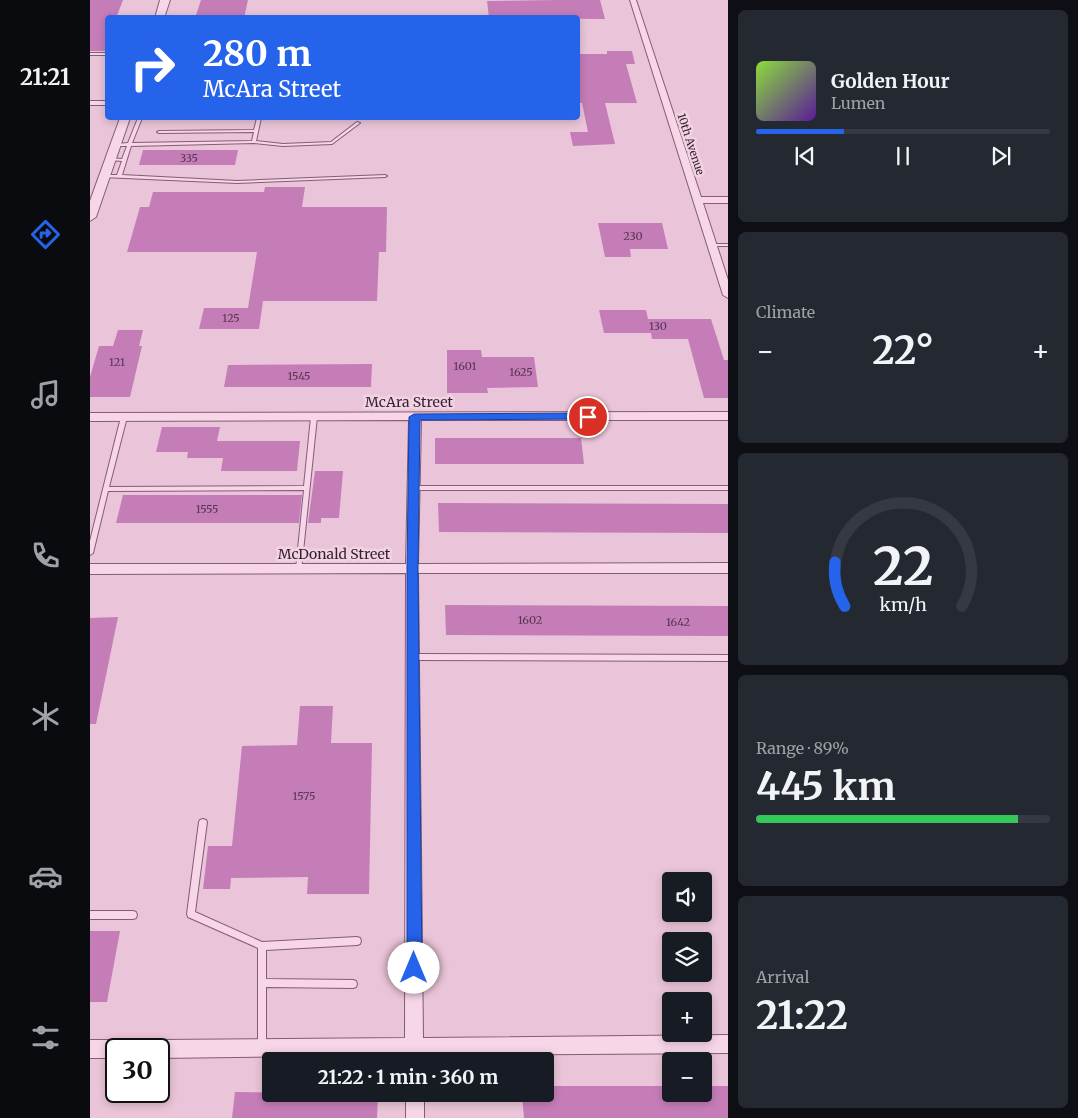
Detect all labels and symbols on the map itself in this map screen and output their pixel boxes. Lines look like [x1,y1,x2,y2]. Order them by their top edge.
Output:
street label: 10th Avenue [674,111,708,177]
house number: 335 [180,151,198,165]
house number: 230 [623,229,643,243]
house number: 125 [222,311,240,325]
house number: 130 [649,319,667,333]
house number: 121 [109,355,125,369]
house number: 1601 [454,359,476,373]
house number: 1625 [509,365,533,379]
house number: 1545 [287,369,311,383]
street label: McAra Street [365,393,453,411]
pin [567,396,609,438]
house number: 1555 [196,502,218,516]
street label: McDonald Street [278,545,391,563]
house number: 1602 [518,613,542,627]
house number: 1642 [666,615,690,629]
house number: 1575 [293,789,315,803]
position arrow [387,941,439,993]
speed limit sign: 30 [105,1038,170,1103]

